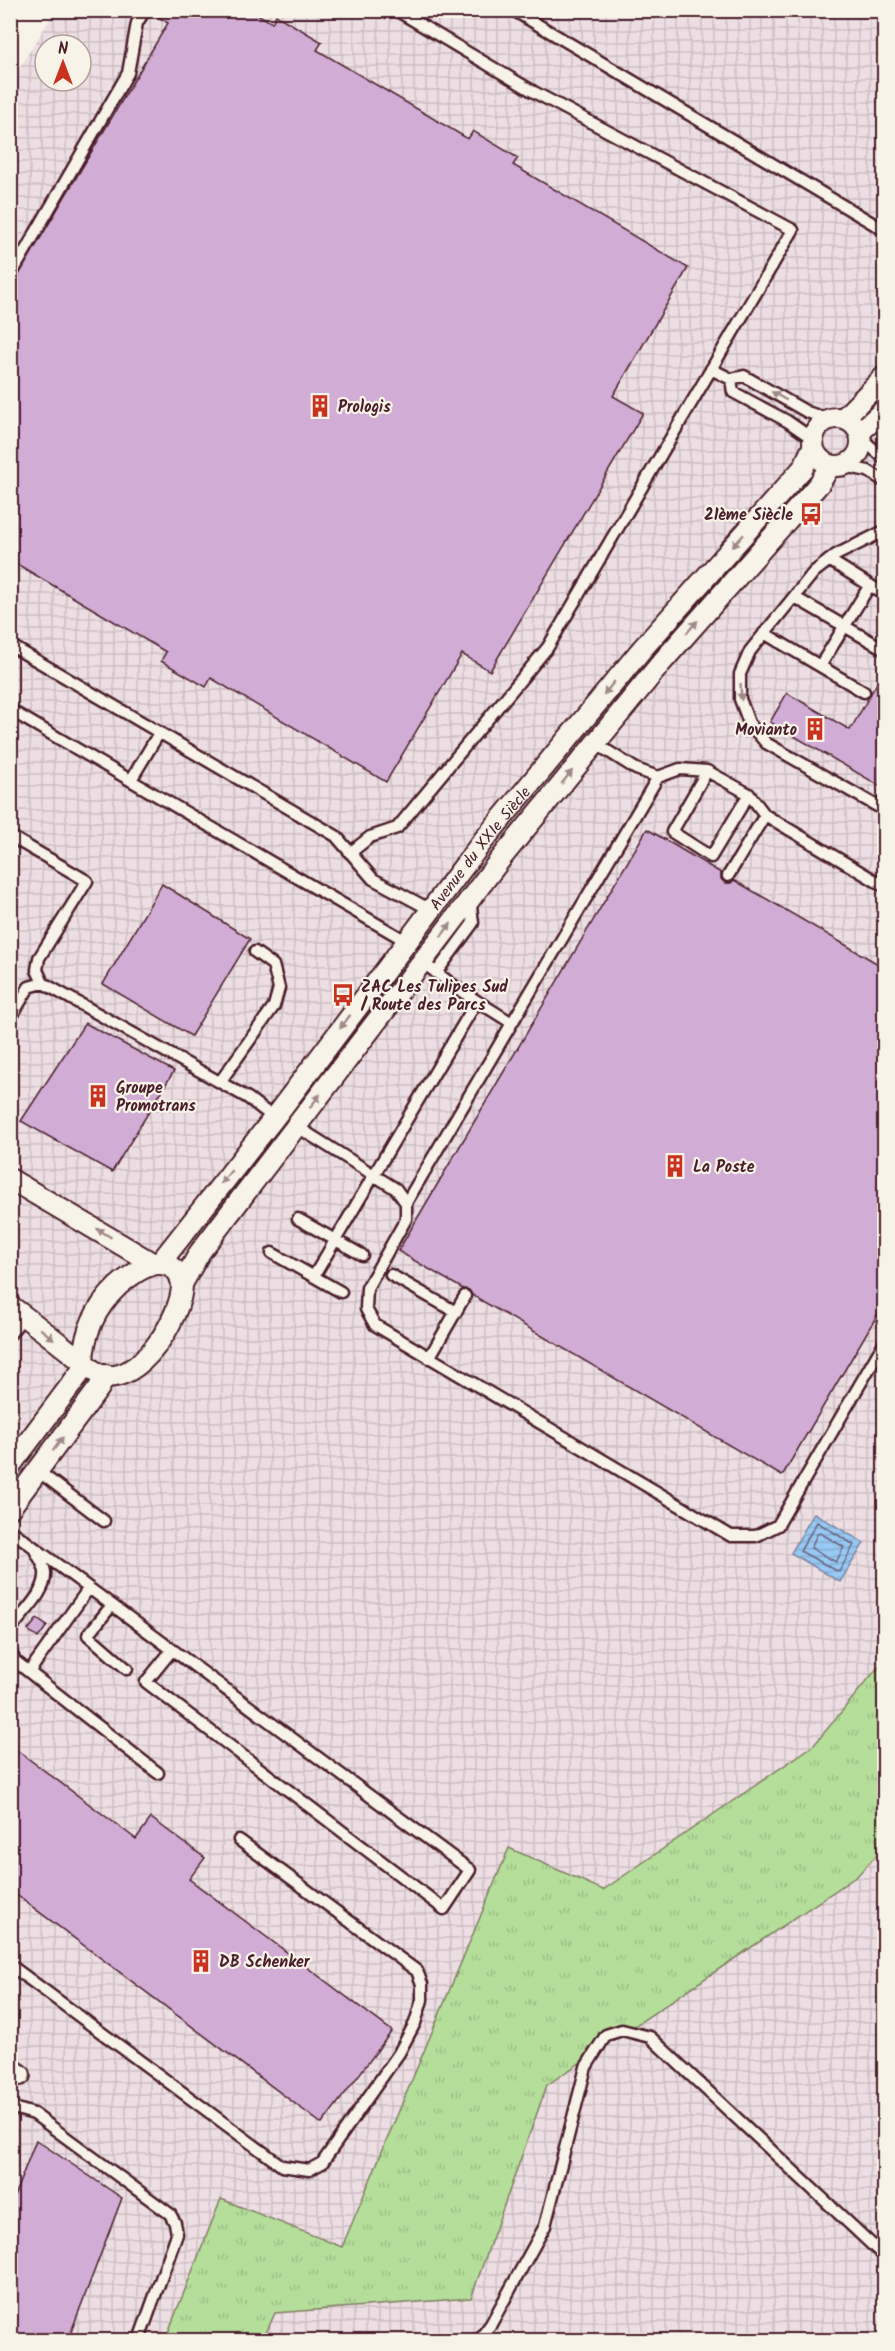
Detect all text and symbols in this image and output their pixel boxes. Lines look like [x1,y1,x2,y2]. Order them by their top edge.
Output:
north arrow [33,33,93,93]
text: N [58,37,68,62]
one-way arrow [771,391,788,401]
building icon: Prologis [307,393,333,419]
place label: Prologis [338,395,391,420]
bus stop icon: 21ème Siècle [798,501,824,527]
place label: 21ème Siècle [704,503,793,528]
one-way arrow [731,534,745,549]
one-way arrow [685,620,699,635]
one-way arrow [603,680,616,696]
one-way arrow [736,682,745,701]
building icon: Movianto [802,716,828,742]
place label: Movianto [735,718,797,743]
one-way arrow [561,769,574,785]
street label: Avenue du XXIe Siècle [424,781,537,916]
one-way arrow [440,922,452,937]
place label: ZAC Les Tulipes Sud / Route des Parcs [360,975,508,1018]
bus stop icon: ZAC Les Tulipes Sud / Route des Parcs [330,982,356,1008]
one-way arrow [339,1014,351,1030]
place label: Groupe Promotrans [116,1076,196,1119]
building icon: Groupe Promotrans [85,1083,111,1109]
one-way arrow [308,1093,321,1109]
building icon: La Poste [662,1153,688,1179]
place label: La Poste [693,1155,755,1180]
one-way arrow [220,1169,233,1185]
one-way arrow [96,1228,112,1239]
one-way arrow [39,1327,55,1340]
one-way arrow [52,1436,64,1452]
building icon: DB Schenker [188,1948,214,1974]
place label: DB Schenker [219,1950,311,1975]

